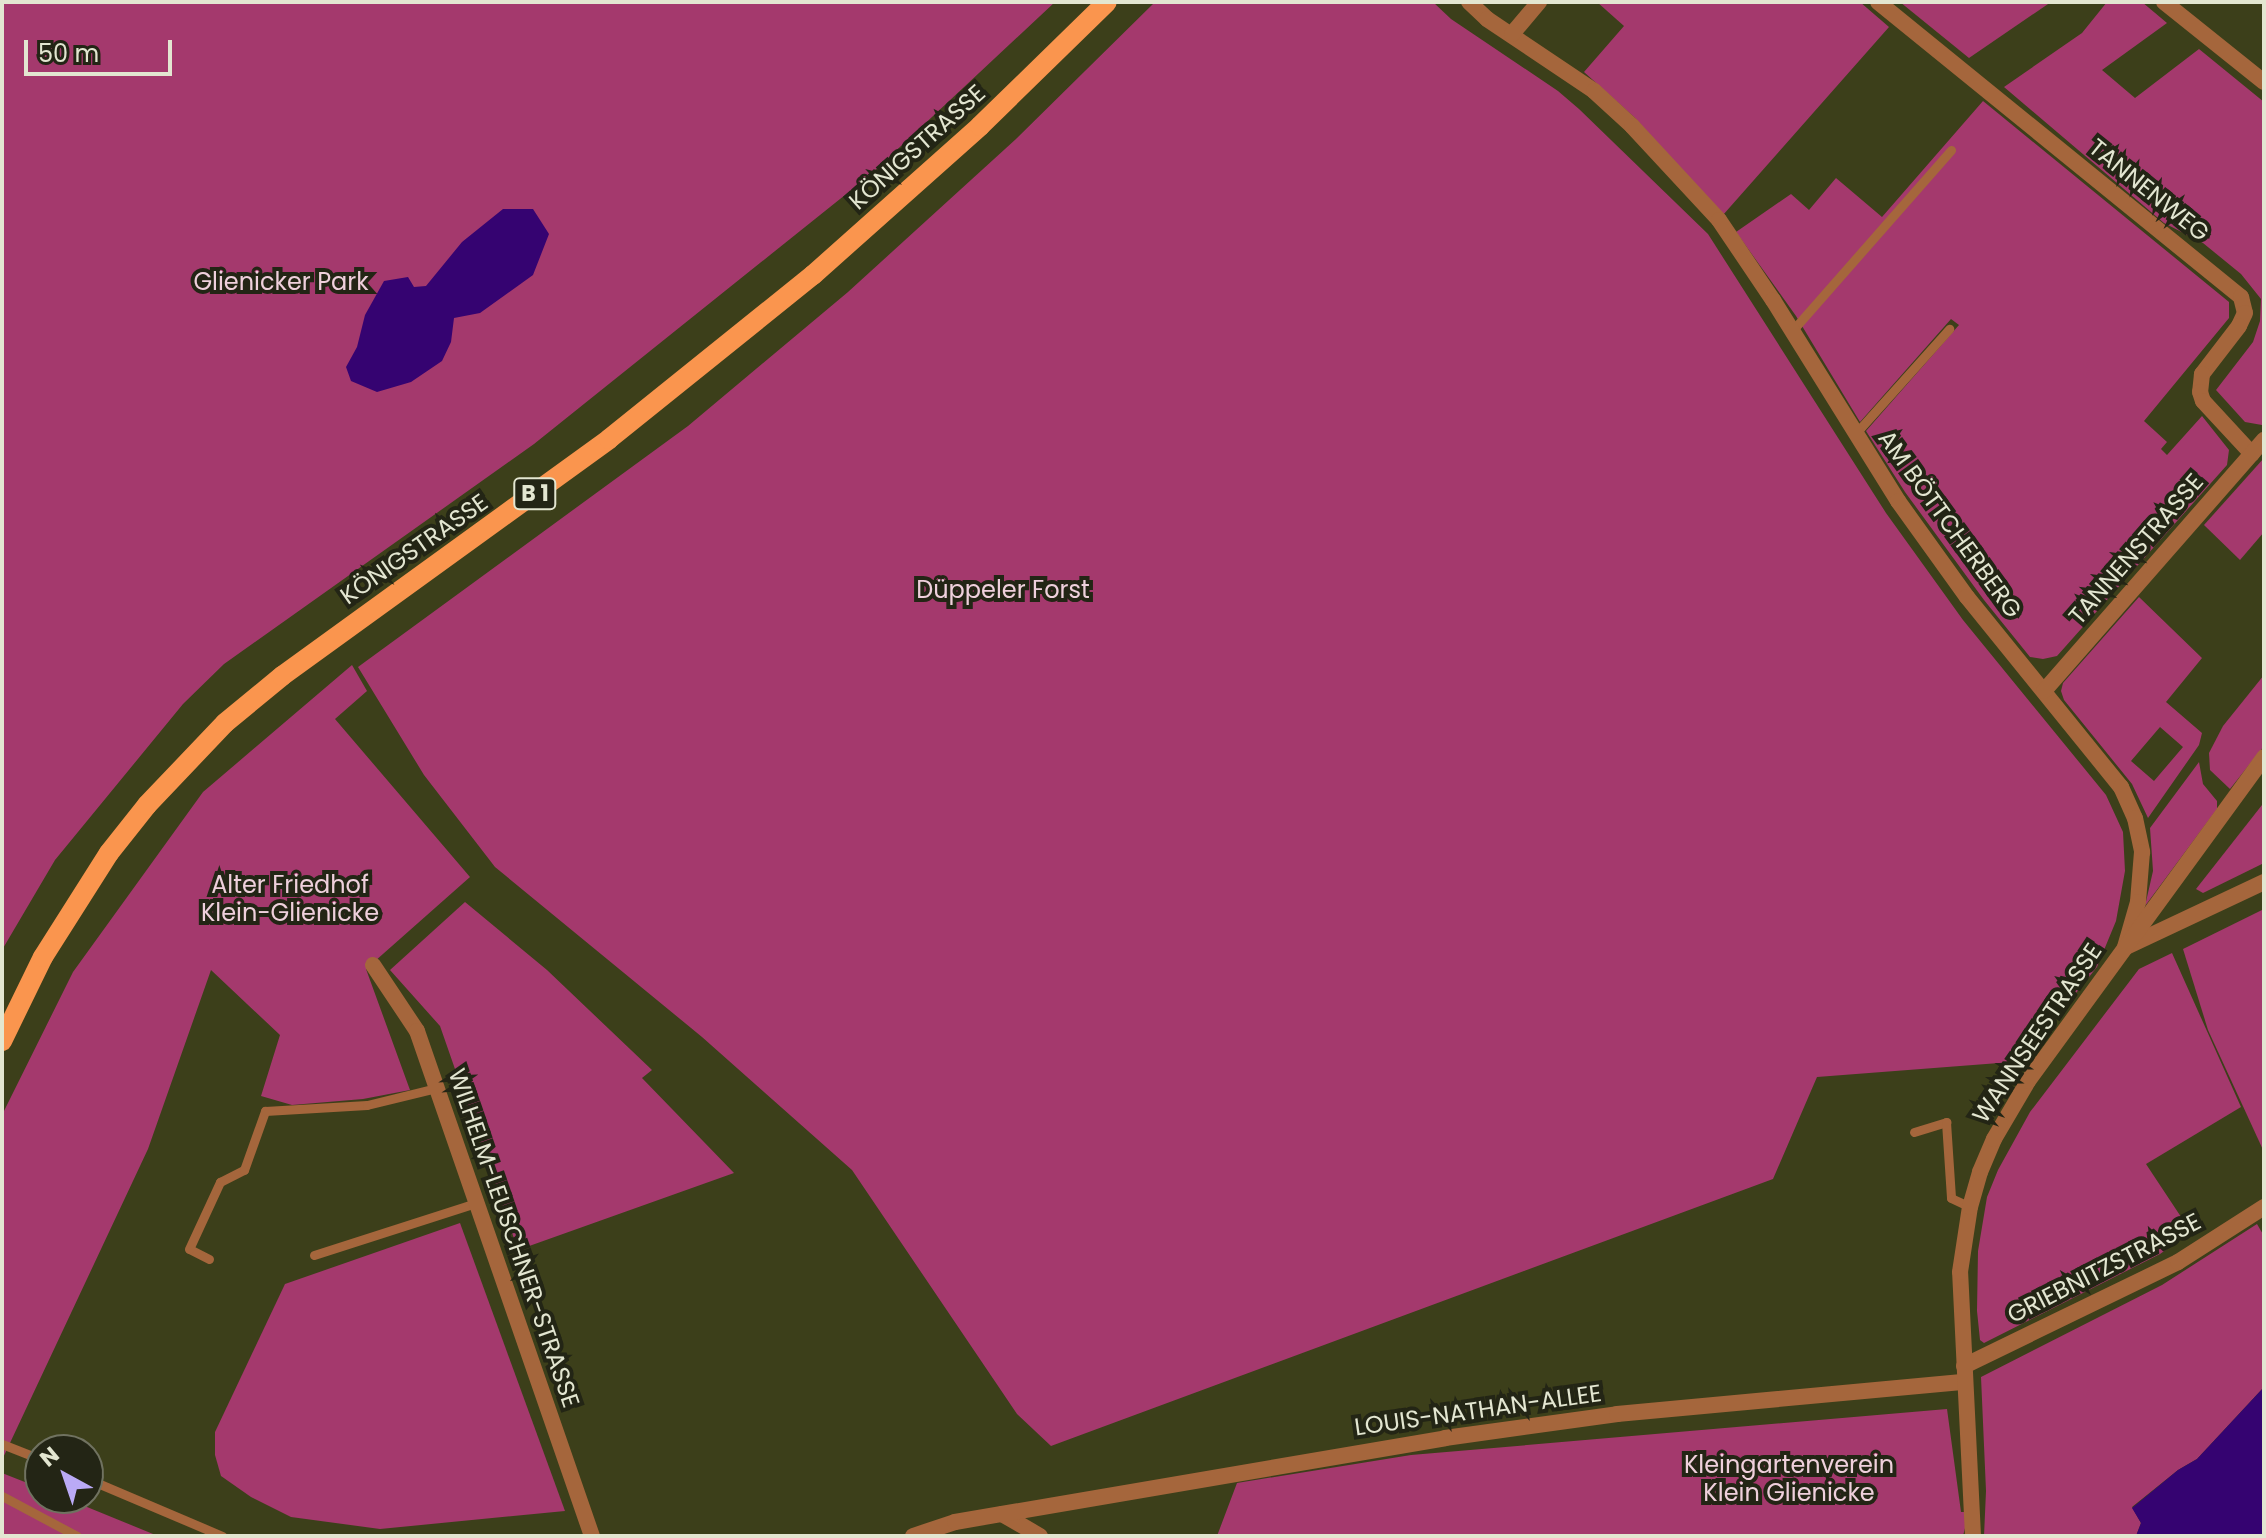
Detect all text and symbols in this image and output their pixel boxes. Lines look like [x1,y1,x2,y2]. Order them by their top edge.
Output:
scale bar [28,24,176,74]
text: 50 m [38,37,99,70]
street label: KÖNIGSTRASSE [843,78,991,216]
street label: TANNENWEG [2083,133,2215,247]
park label: Glienicker Park [193,268,369,296]
street label: AM BÖTTCHERBERG [1872,424,2028,624]
street label: TANNENSTRASSE [2063,468,2209,630]
road number: B 1 [513,476,557,512]
street label: KÖNIGSTRASSE [335,488,493,610]
park label: Düppeler Forst [916,576,1090,604]
park label: Alter Friedhof Klein-Glienicke [201,871,379,927]
street label: WANNSEESTRASSE [1966,938,2108,1128]
street label: WILHELM-LEUSCHNER-STRASSE [442,1065,586,1411]
street label: GRIEBNITZSTRASSE [2002,1207,2206,1329]
street label: LOUIS-NATHAN-ALLEE [1353,1378,1603,1442]
north arrow [24,1434,104,1514]
text: N [33,1440,66,1474]
park label: Kleingartenverein Klein Glienicke [1684,1451,1894,1507]

